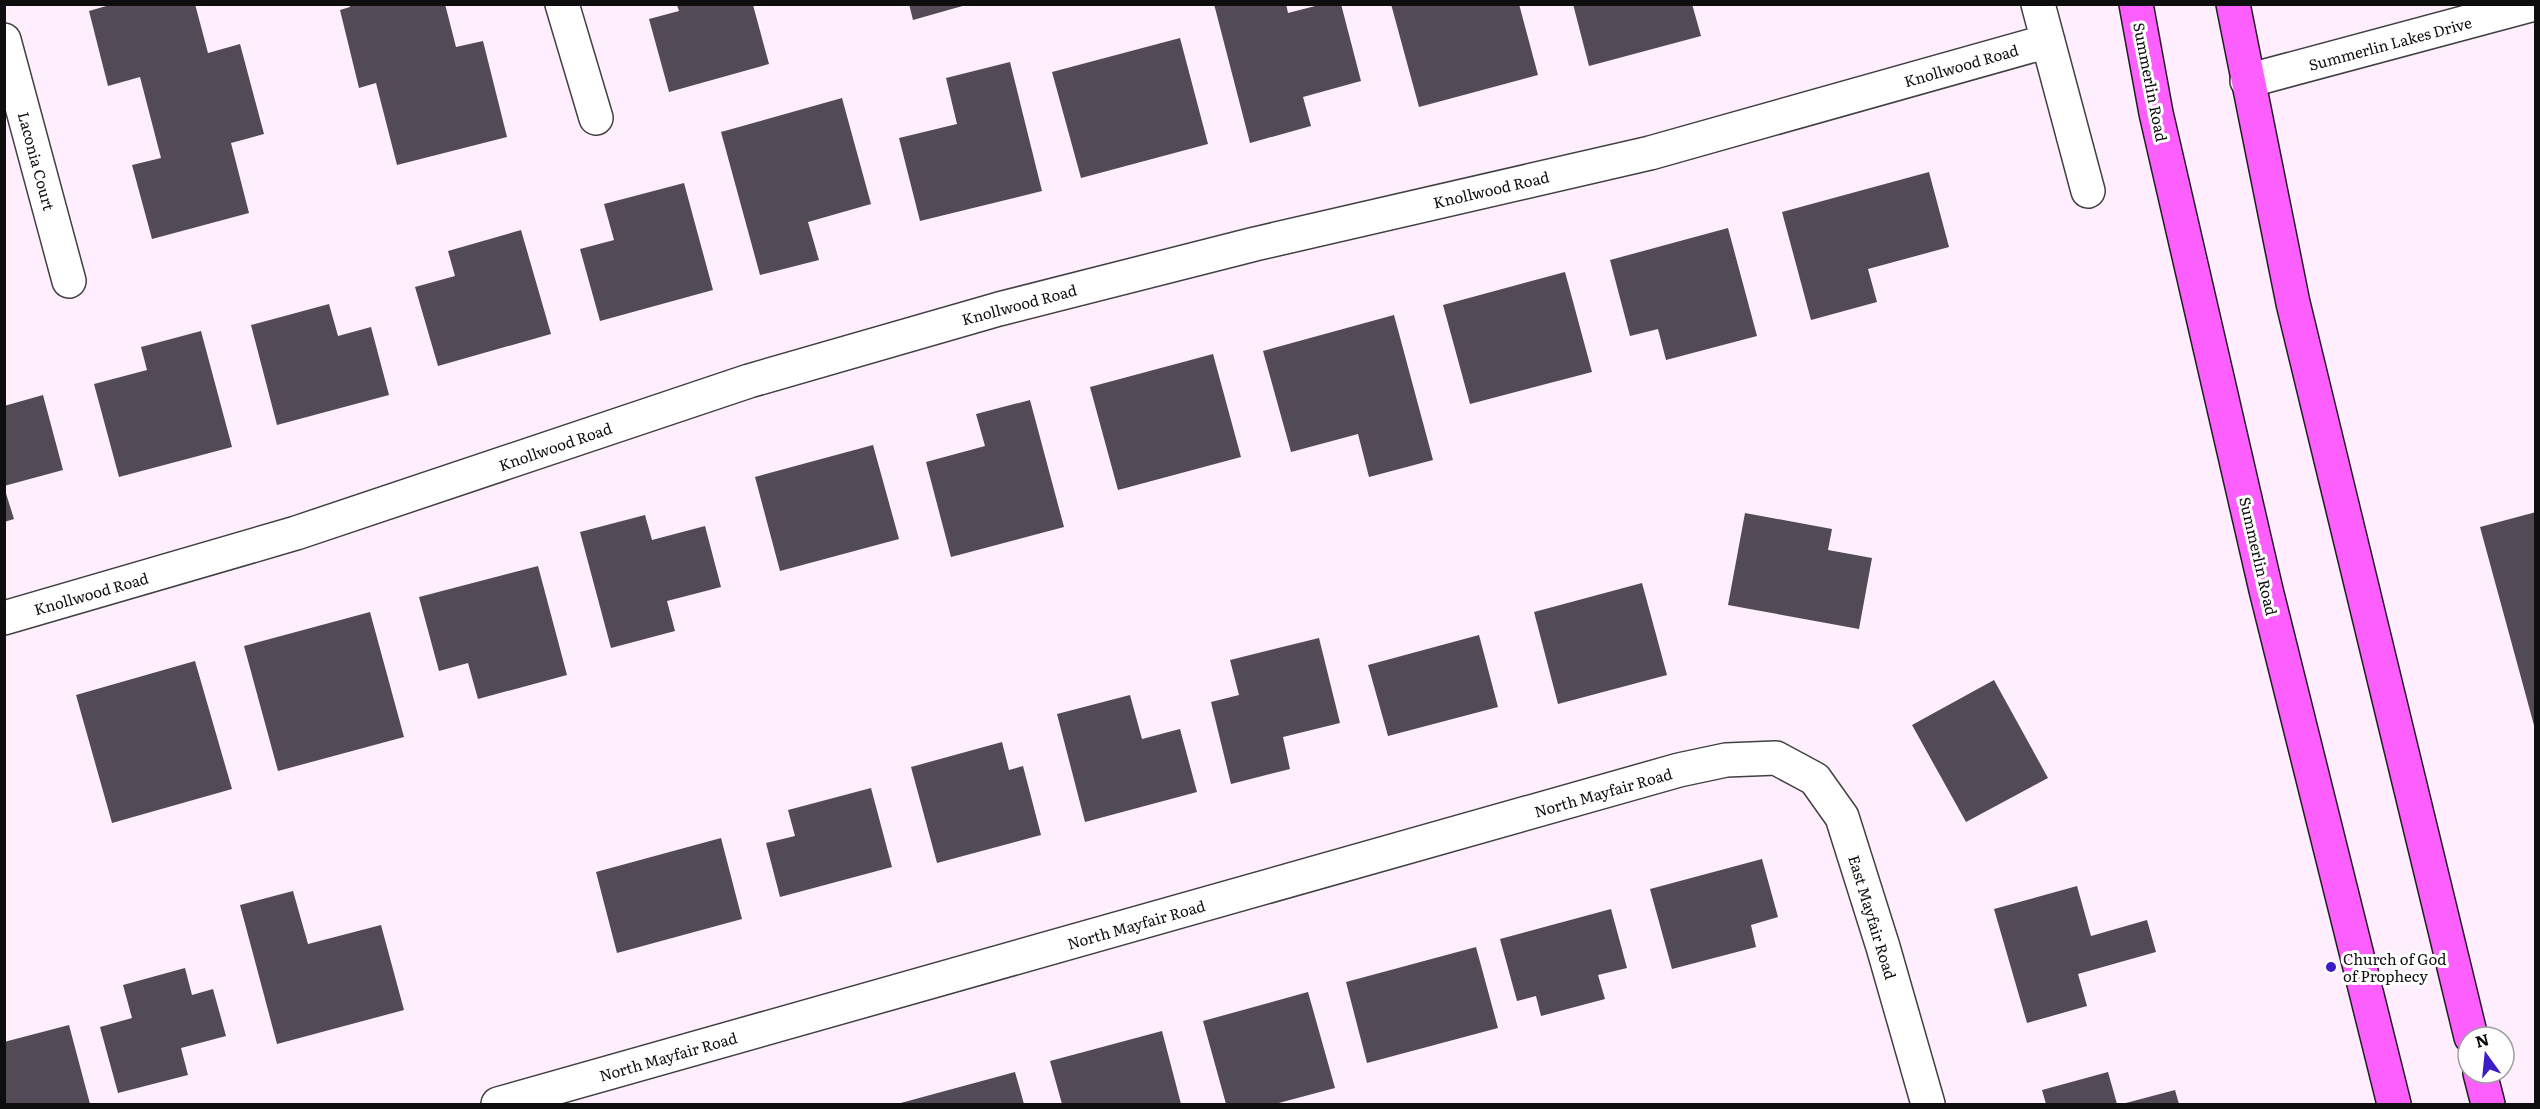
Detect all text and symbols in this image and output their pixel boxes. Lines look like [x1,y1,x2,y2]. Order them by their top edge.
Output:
street label: Summerlin Lakes Drive [2306,10,2474,76]
street label: Summerlin Road [2128,20,2174,144]
street label: Knollwood Road [1901,38,2021,92]
street label: Laconia Court [13,109,61,213]
street label: Knollwood Road [1431,164,1551,214]
street label: Knollwood Road [959,278,1079,330]
street label: Knollwood Road [495,416,615,476]
street label: Summerlin Road [2234,494,2284,618]
street label: Knollwood Road [31,566,151,620]
street label: North Mayfair Road [1531,761,1675,823]
street label: East Mayfair Road [1843,852,1903,982]
street label: North Mayfair Road [1064,893,1208,955]
place label: Church of God of Prophecy [2343,947,2447,987]
marker: Church of God of Prophecy [2324,960,2338,974]
street label: North Mayfair Road [596,1025,740,1087]
north arrow [2456,1025,2516,1085]
text: N [2472,1026,2491,1053]

